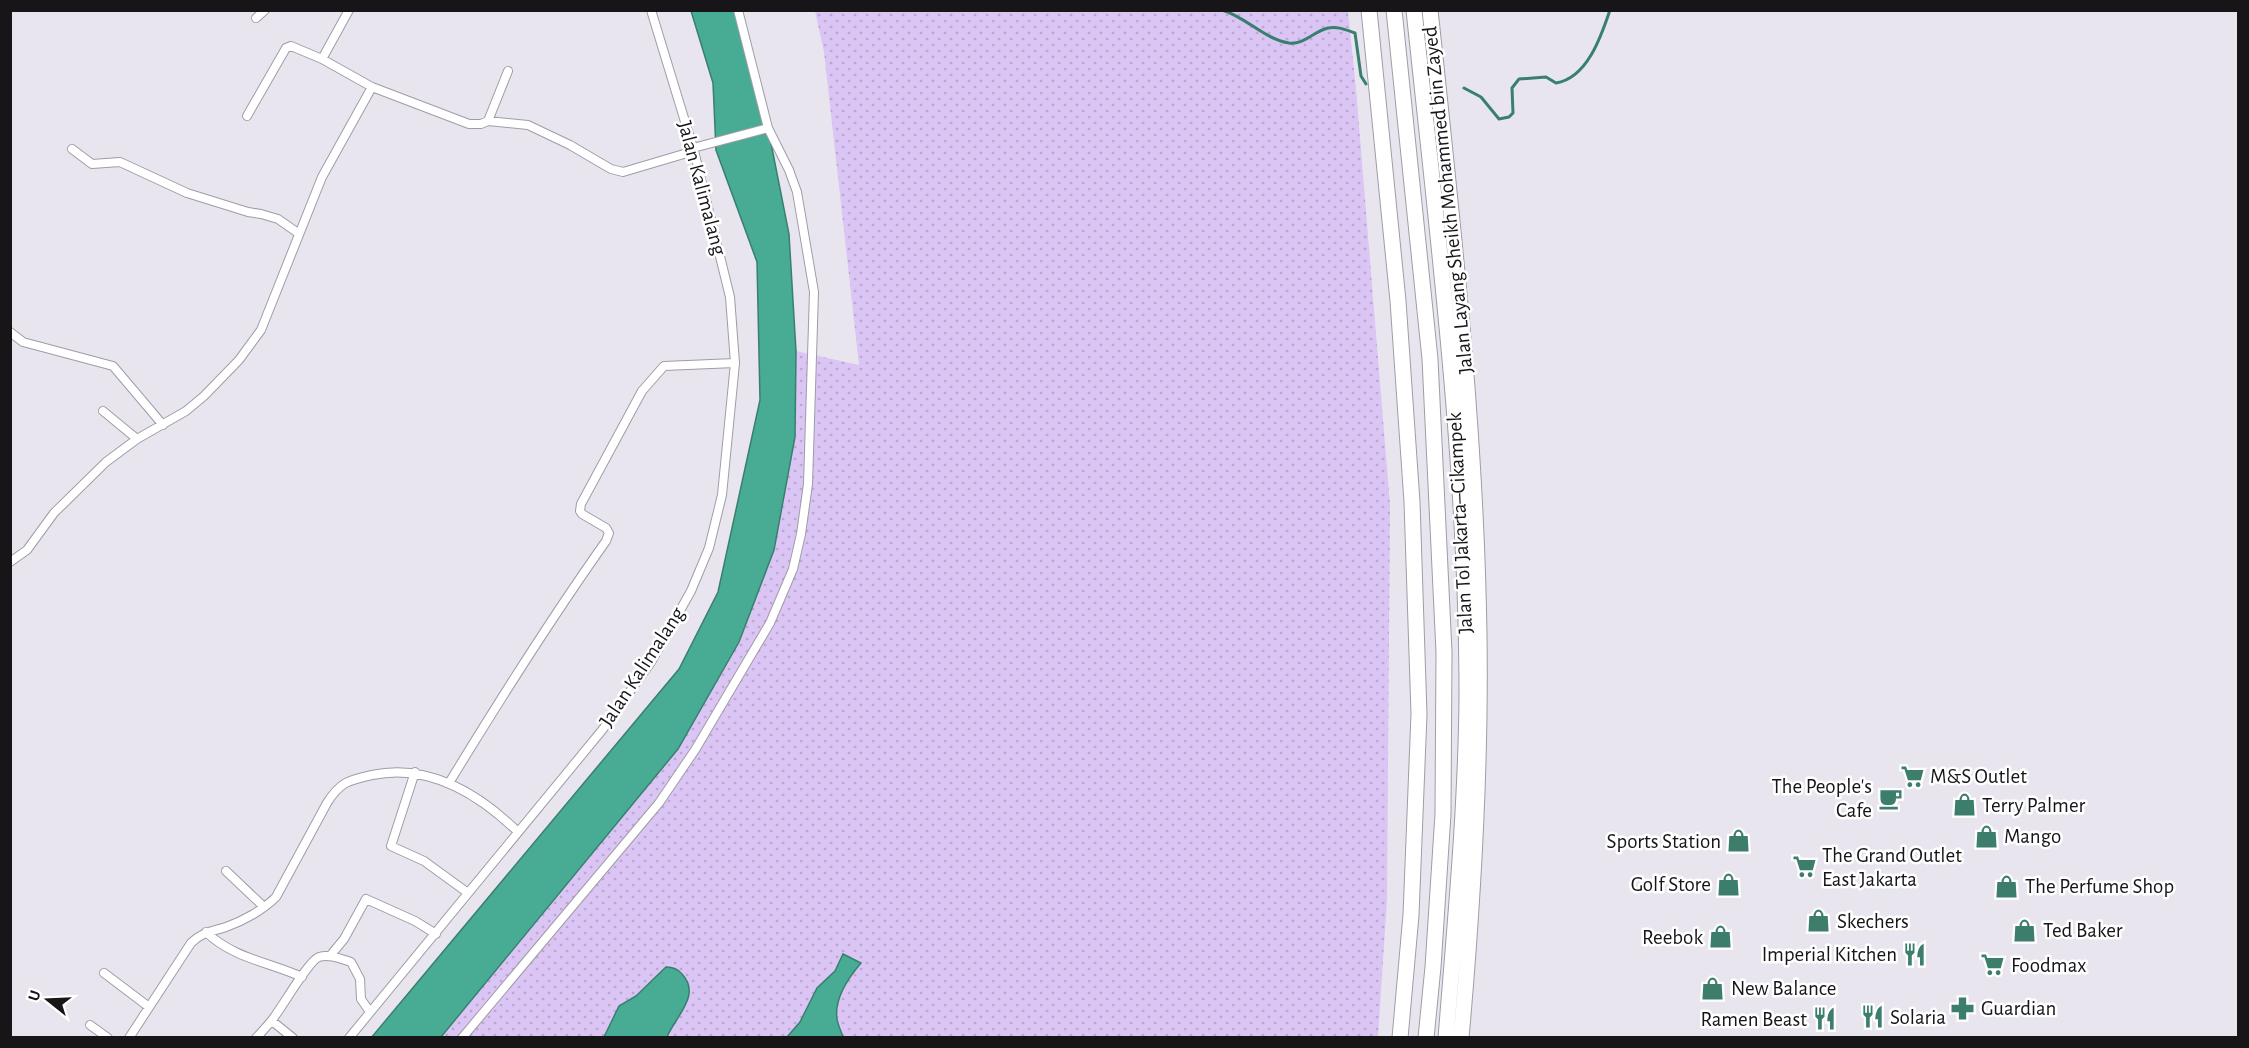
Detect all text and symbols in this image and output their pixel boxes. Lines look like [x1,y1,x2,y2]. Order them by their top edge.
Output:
street label: Jalan Layang Sheikh Mohammed bin Zayed [1419,25,1477,375]
street label: Jalan Kalimalang [674,119,730,258]
street label: Jalan Tol Jakarta–Cikampek [1444,411,1476,634]
street label: Jalan Kalimalang [596,603,689,731]
supermarket icon: M&S Outlet [1899,763,1925,789]
place label: M&S Outlet [1930,766,2027,787]
place label: The People's Cafe [1772,776,1872,821]
cafe icon: The People's Cafe [1877,785,1903,811]
shop icon: Terry Palmer [1951,792,1977,818]
place label: Terry Palmer [1982,795,2086,816]
shop icon: Mango [1973,823,1999,849]
place label: Mango [2004,826,2061,847]
shop icon: Sports Station [1726,828,1752,854]
place label: Sports Station [1607,831,1721,852]
place label: The Grand Outlet East Jakarta [1822,845,1962,890]
supermarket icon: The Grand Outlet East Jakarta [1791,854,1817,880]
shop icon: Golf Store [1716,871,1742,897]
shop icon: The Perfume Shop [1994,873,2020,899]
place label: Golf Store [1631,874,1711,895]
place label: The Perfume Shop [2025,876,2174,897]
shop icon: Skechers [1806,908,1832,934]
place label: Skechers [1837,911,1909,932]
shop icon: Ted Baker [2012,917,2038,943]
place label: Ted Baker [2043,920,2123,941]
shop icon: Reebok [1708,924,1734,950]
place label: Reebok [1642,927,1703,948]
restaurant icon: Imperial Kitchen [1902,941,1928,967]
place label: Imperial Kitchen [1762,944,1897,965]
supermarket icon: Foodmax [1980,952,2006,978]
place label: Foodmax [2011,955,2087,976]
north arrow [18,970,78,1030]
shop icon: New Balance [1700,975,1726,1001]
place label: New Balance [1731,978,1836,999]
text: U [25,988,44,1003]
pharmacy icon: Guardian [1950,995,1976,1021]
place label: Guardian [1981,998,2056,1019]
restaurant icon: Solaria [1859,1004,1885,1030]
restaurant icon: Ramen Beast [1812,1006,1838,1032]
place label: Solaria [1890,1007,1946,1028]
place label: Ramen Beast [1701,1009,1807,1030]

